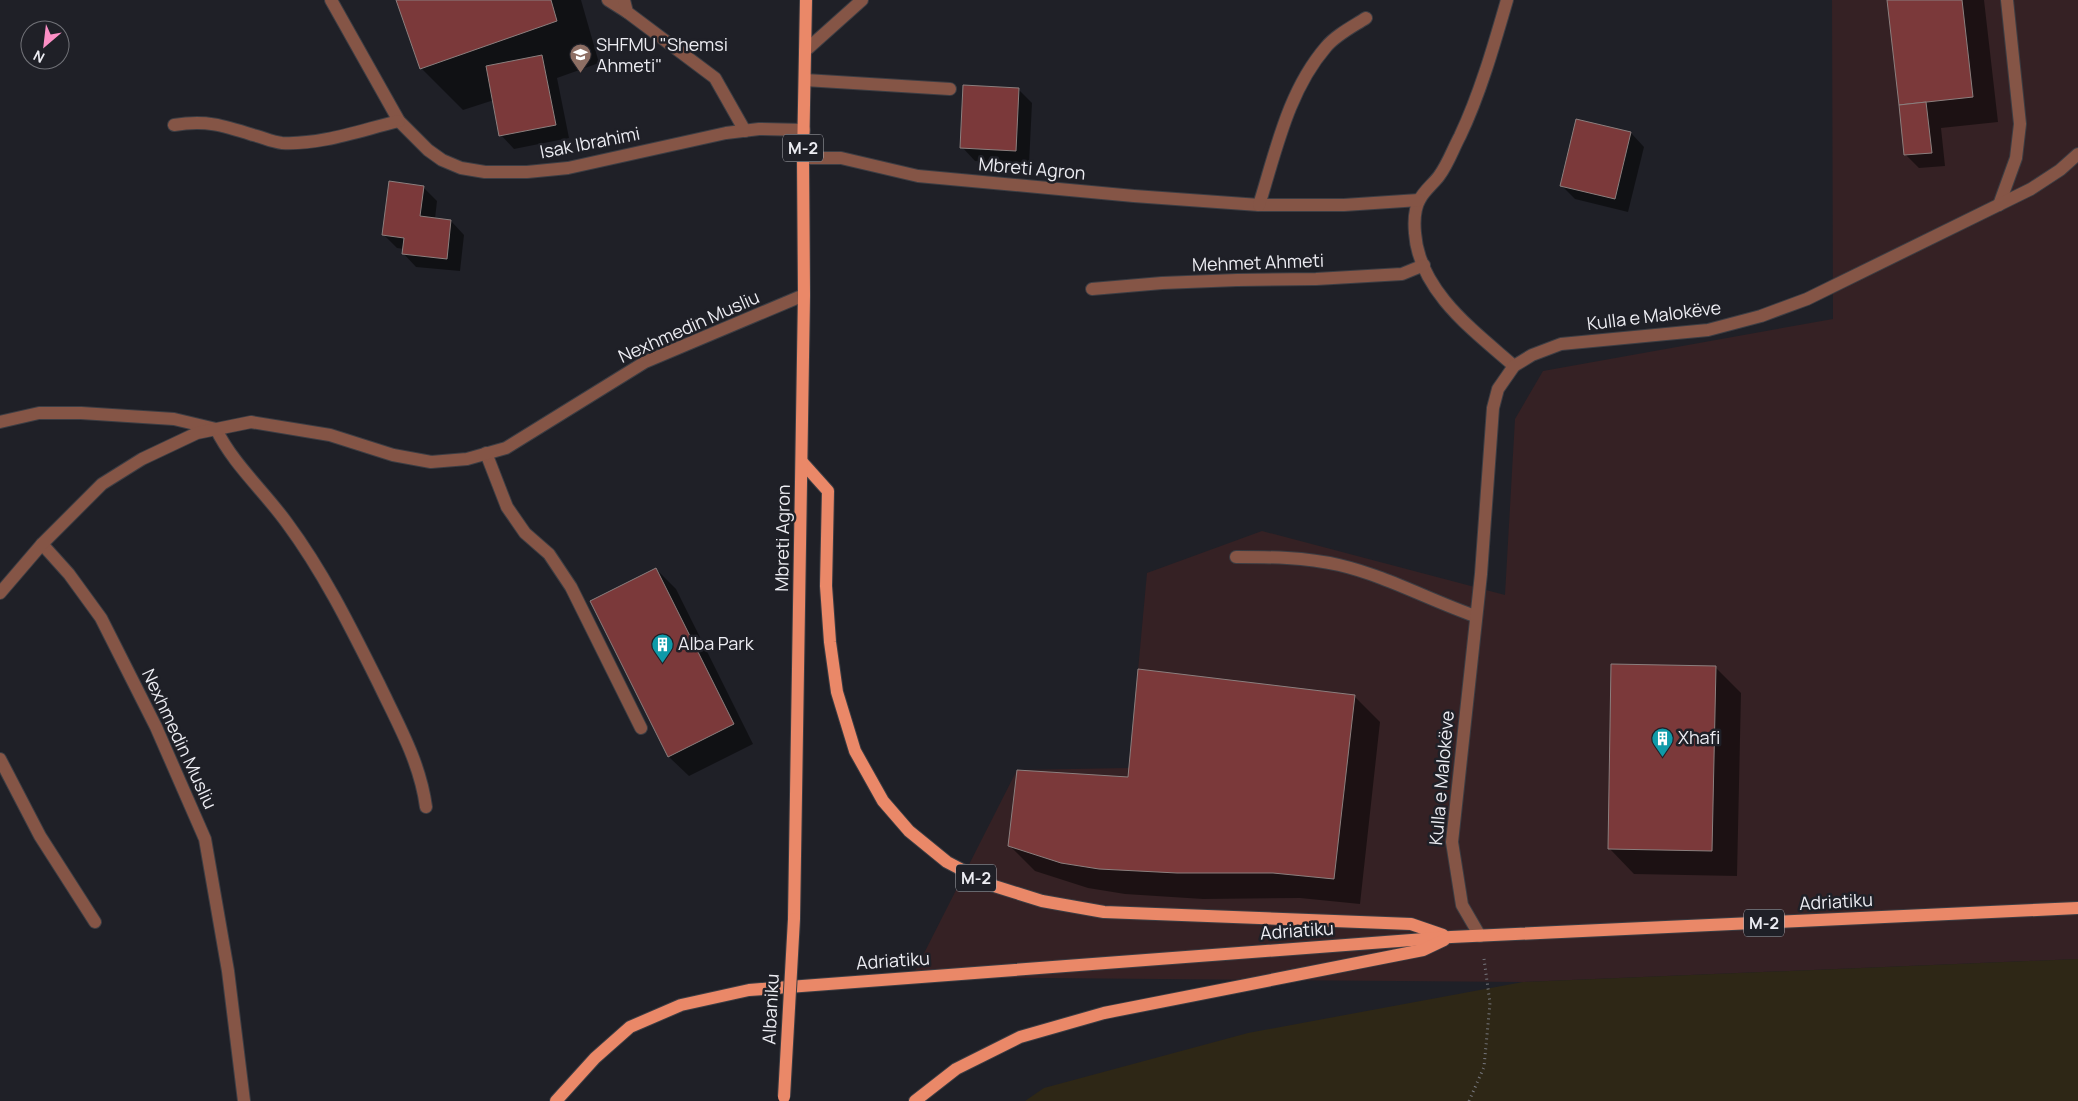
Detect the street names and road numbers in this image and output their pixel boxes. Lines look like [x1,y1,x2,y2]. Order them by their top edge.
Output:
street label: Isak Ibrahimi [538,121,642,163]
road number: M-2 [783,134,823,162]
street label: Mbreti Agron [978,151,1087,185]
street label: Mehmet Ahmeti [1192,248,1324,276]
street label: Nexhmedin Musliu [614,284,763,368]
street label: Kulla e Malokëve [1585,295,1722,335]
street label: Mbreti Agron [769,484,795,592]
street label: Nexhmedin Musliu [137,665,223,812]
street label: Kulla e Malokëve [1423,710,1459,846]
road number: M-2 [956,864,996,891]
street label: Adriatiku [1798,887,1873,915]
road number: M-2 [1744,910,1784,936]
street label: Adriatiku [1259,915,1335,945]
street label: Adriatiku [855,945,931,975]
street label: Albaniku [756,973,784,1045]

